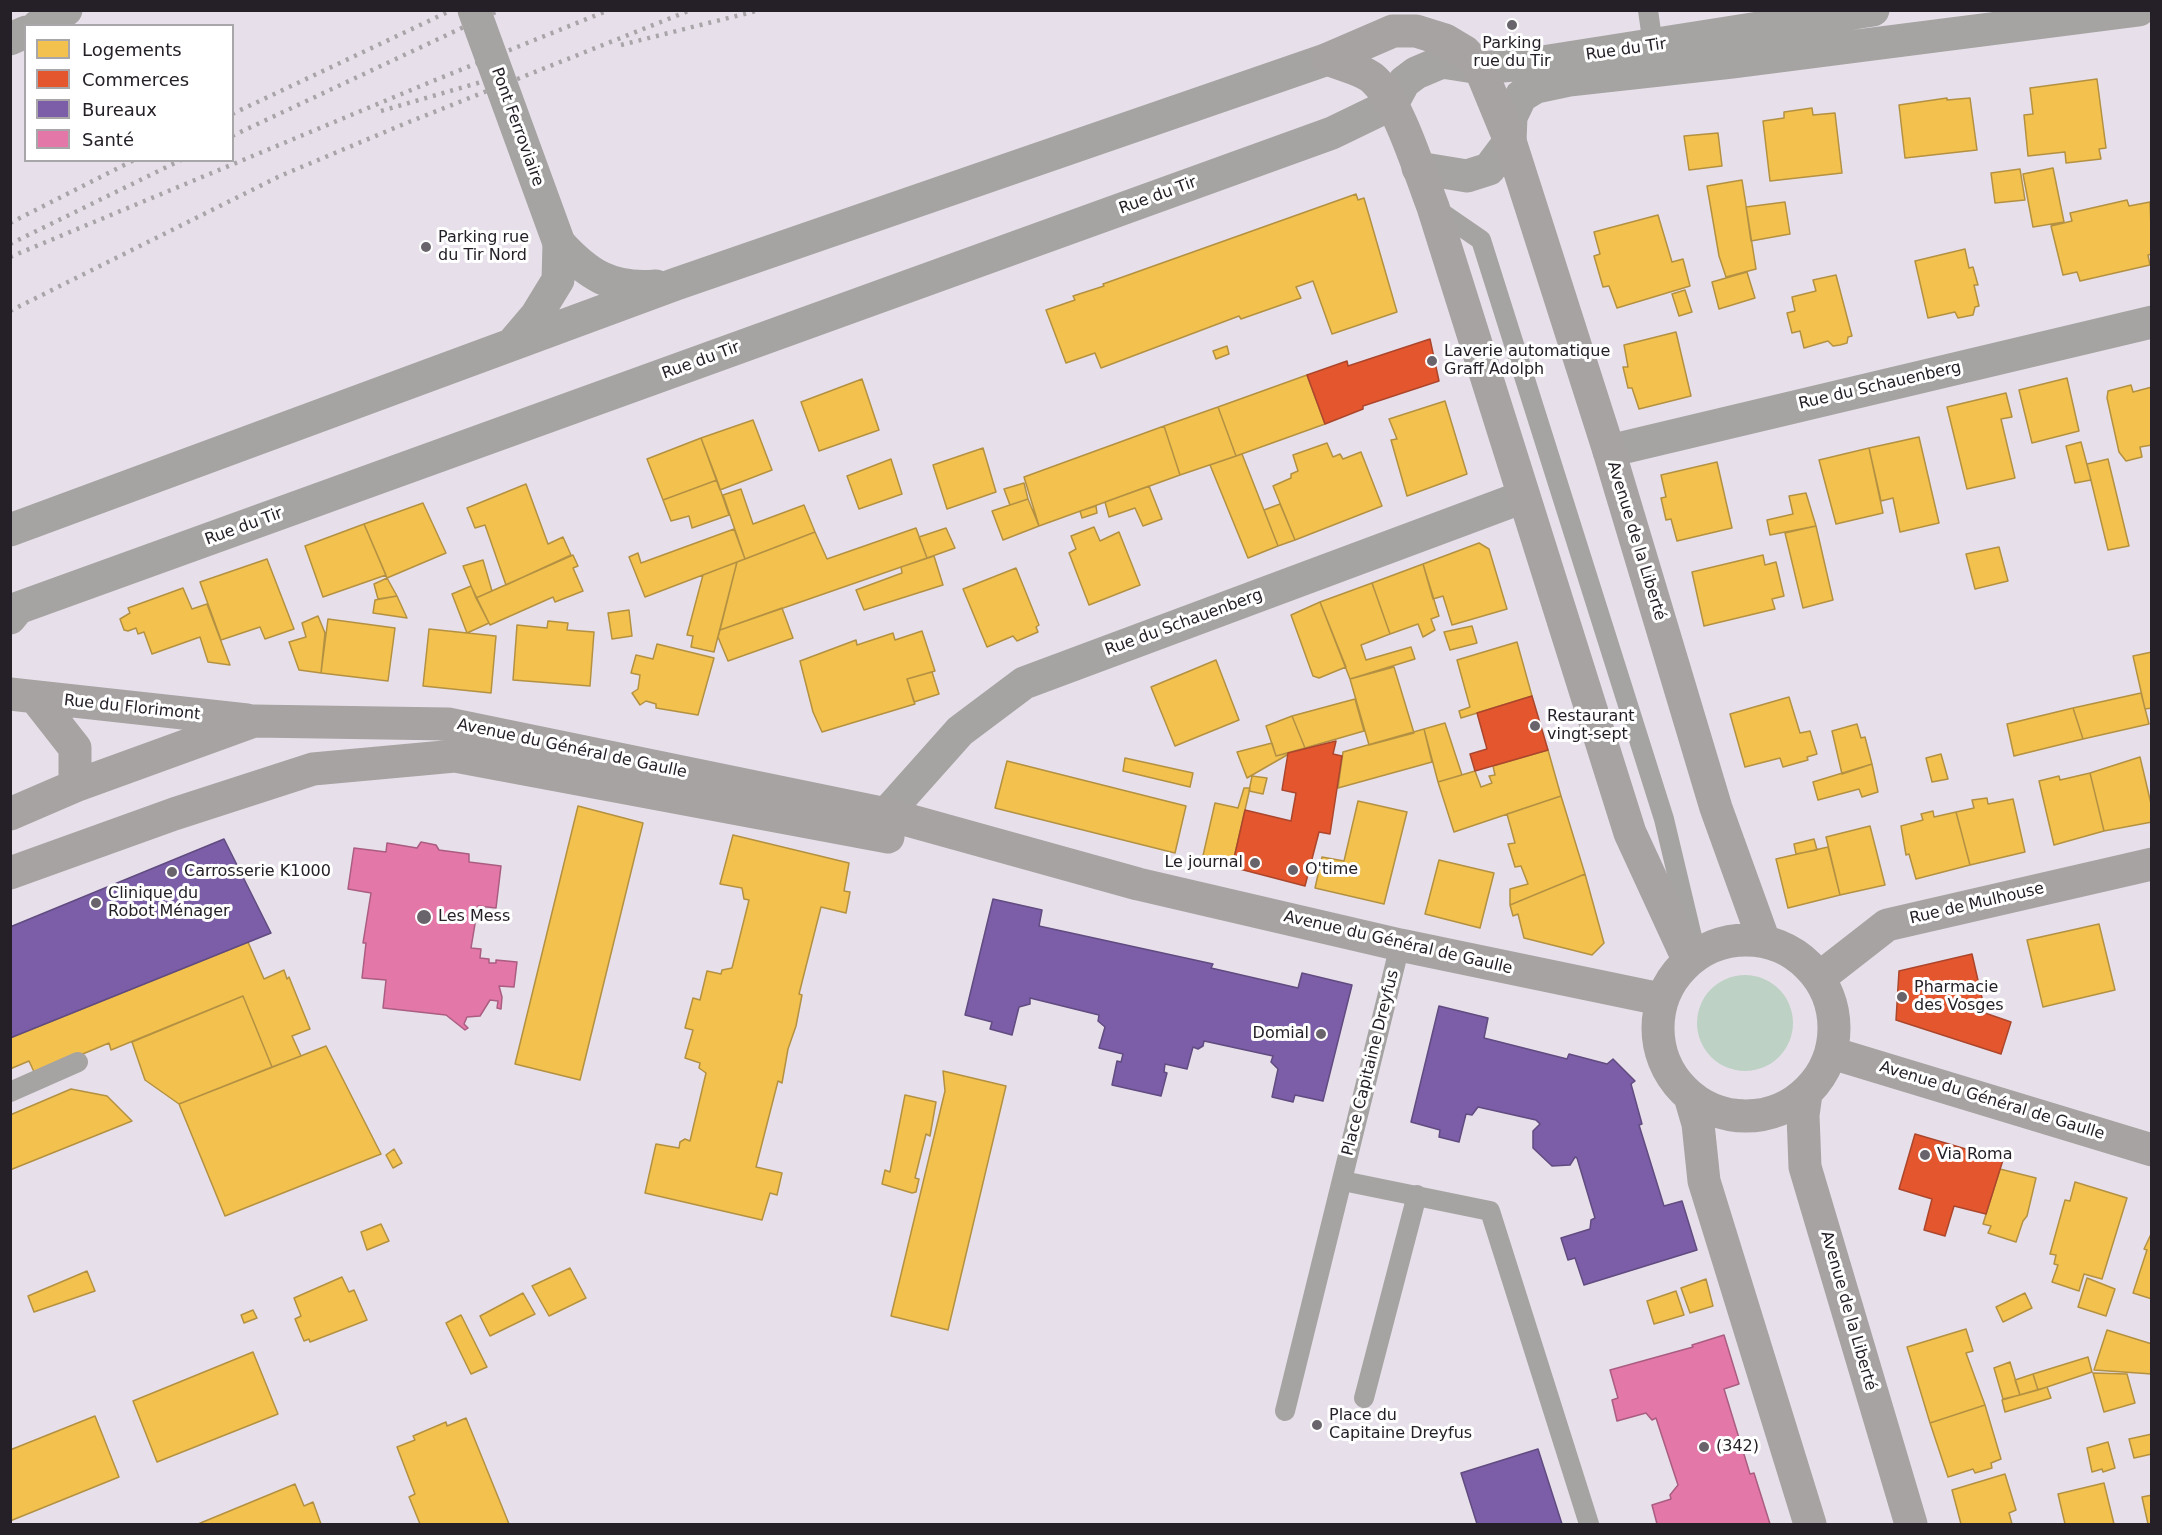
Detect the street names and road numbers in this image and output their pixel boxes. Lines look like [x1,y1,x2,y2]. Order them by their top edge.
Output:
street label: Rue du Tir [1584,35,1668,65]
street label: Pont Ferroviaire [487,65,547,189]
street label: Rue du Tir [1117,173,1199,219]
street label: Rue du Tir [660,338,742,384]
street label: Rue du Schauenberg [1797,358,1963,414]
street label: Avenue de la Liberté [1603,459,1669,623]
street label: Rue du Tir [203,504,285,550]
street label: Rue du Schauenberg [1103,586,1265,660]
street label: Rue du Florimont [63,691,201,725]
street label: Avenue du Général de Gaulle [455,715,689,783]
street label: Rue de Mulhouse [1908,879,2046,929]
street label: Avenue du Général de Gaulle [1282,907,1514,979]
street label: Place Capitaine Dreyfus [1339,968,1403,1158]
street label: Avenue du Général de Gaulle [1877,1058,2107,1144]
street label: Avenue de la Liberté [1816,1229,1880,1393]

